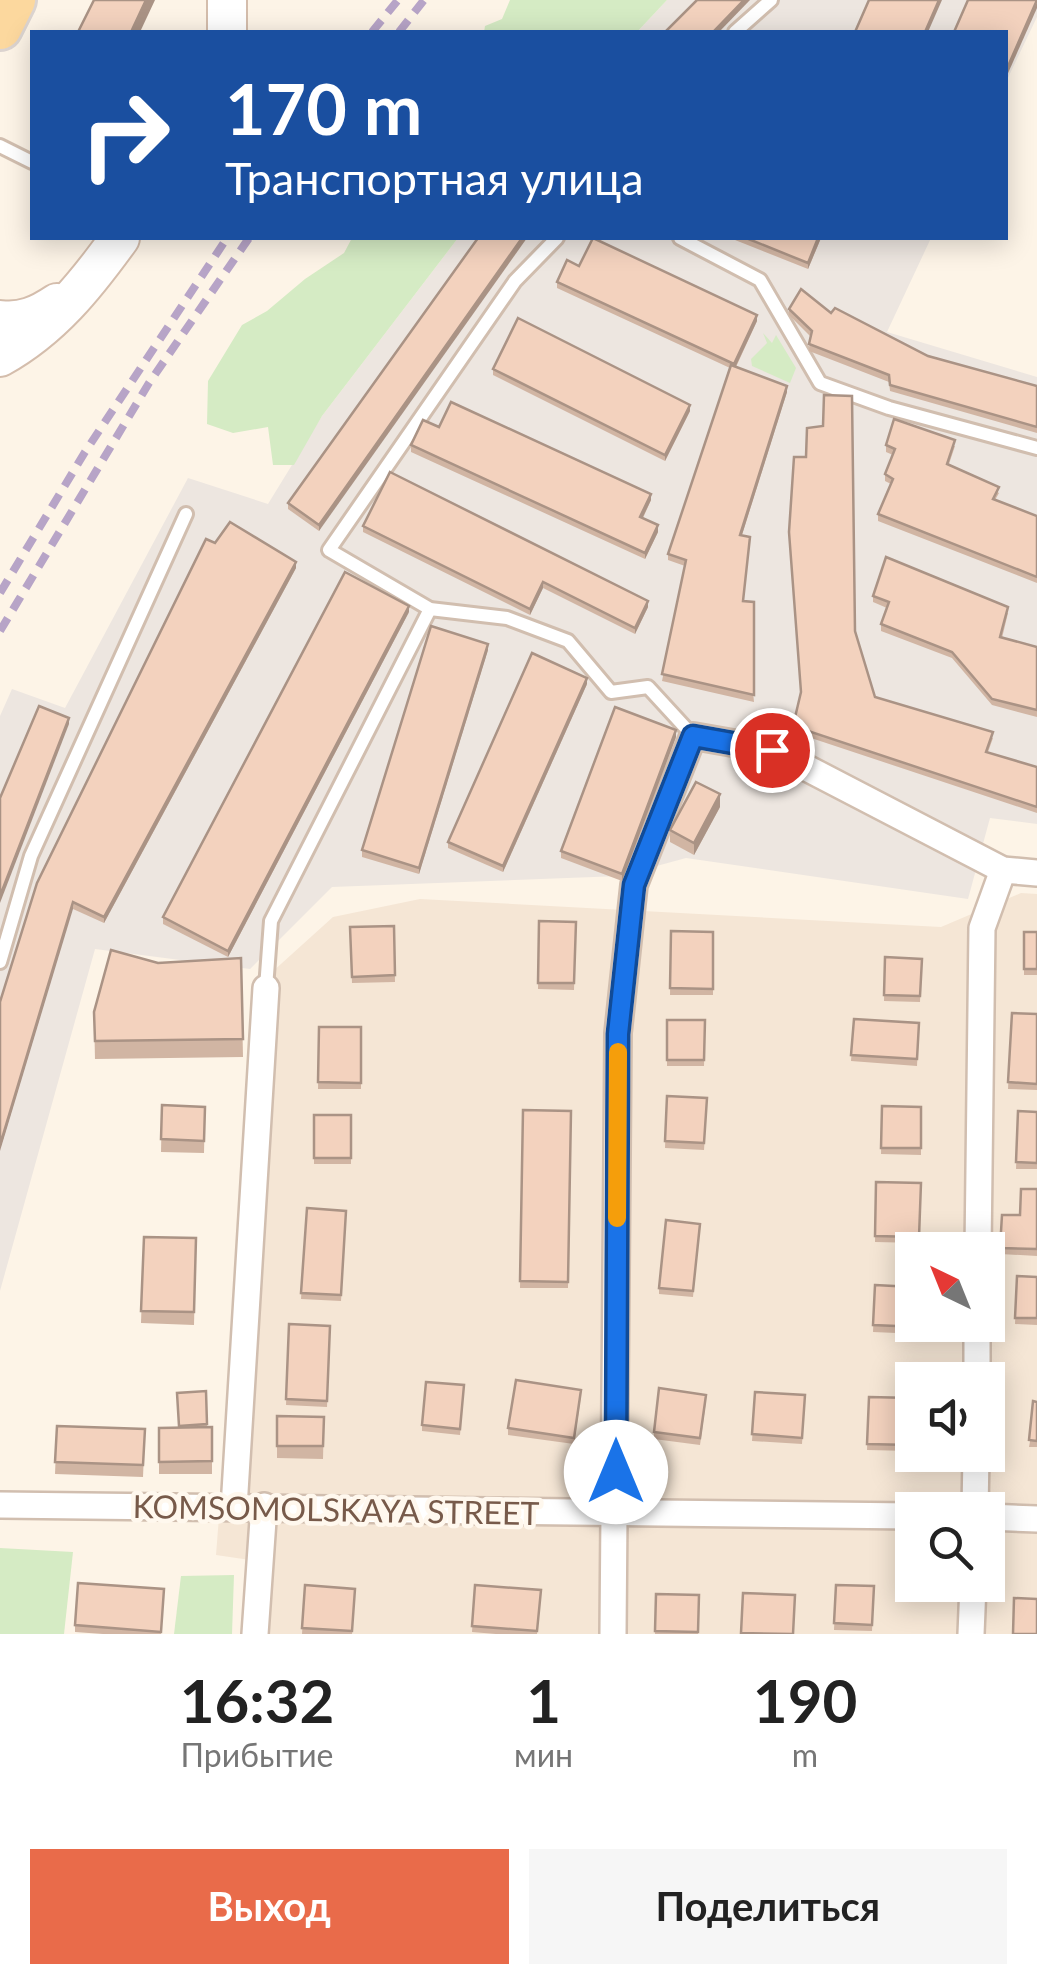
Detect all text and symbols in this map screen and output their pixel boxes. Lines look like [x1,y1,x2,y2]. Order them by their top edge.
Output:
text: 170 m [225,66,422,150]
icon: right [60,70,190,200]
text: Транспортная улица [225,151,644,205]
pin [730,708,815,793]
icon: arrive [745,723,800,778]
north arrow [895,1232,1005,1342]
map controls [895,1232,1005,1602]
button: sound [895,1362,1005,1472]
position arrow [564,1420,668,1524]
street label: KOMSOMOLSKAYA STREET [132,1486,540,1532]
button: search [895,1492,1005,1602]
text: 16:32 [180,1664,334,1736]
text: 1 [526,1664,561,1736]
text: 190 [753,1664,857,1736]
text: Прибытие [181,1735,334,1774]
text: мин [514,1735,573,1774]
text: m [792,1735,818,1774]
button: Выход [30,1849,509,1964]
button: Поделиться [529,1849,1007,1964]

